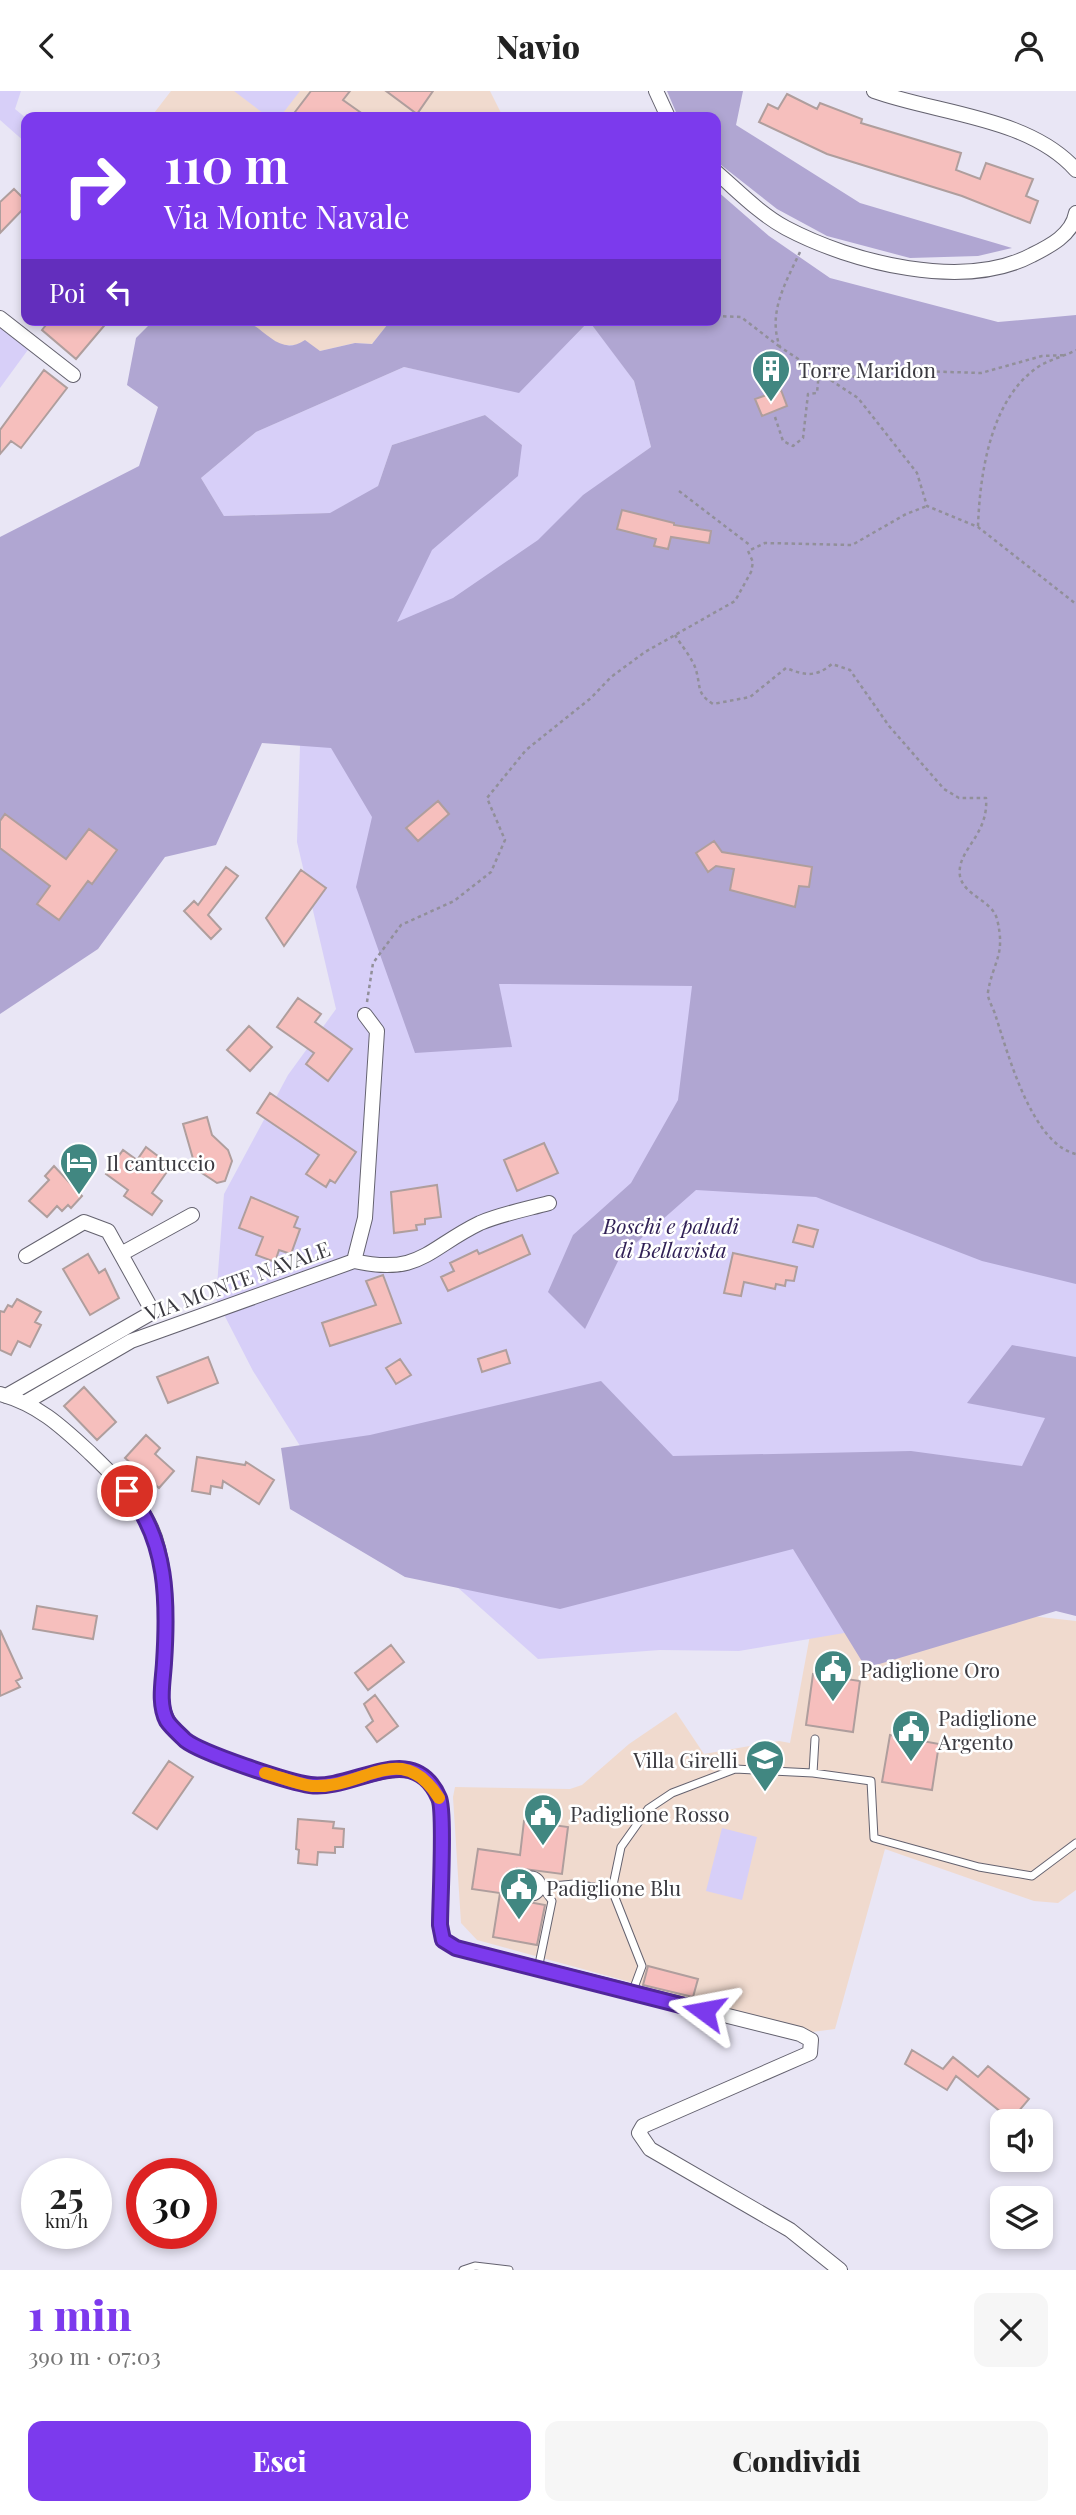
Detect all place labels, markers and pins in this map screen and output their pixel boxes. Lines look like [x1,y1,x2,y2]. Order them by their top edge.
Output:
building icon: Torre Maridon [750,348,792,403]
place label: Torre Maridon [798,355,937,383]
hotel icon: Il cantuccio [58,1141,100,1196]
place label: Il cantuccio [106,1148,215,1176]
pin [97,1461,157,1521]
public building icon: Padiglione Oro [812,1648,854,1703]
place label: Padiglione Oro [860,1655,1000,1683]
place label: Padiglione Argento [937,1703,1037,1755]
public building icon: Padiglione Argento [890,1708,932,1763]
school or university icon: Villa Girelli [744,1738,786,1793]
place label: Villa Girelli [632,1745,738,1773]
public building icon: Padiglione Rosso [522,1792,564,1847]
place label: Padiglione Rosso [570,1799,730,1827]
public building icon: Padiglione Blu [498,1866,540,1921]
place label: Padiglione Blu [546,1873,681,1901]

